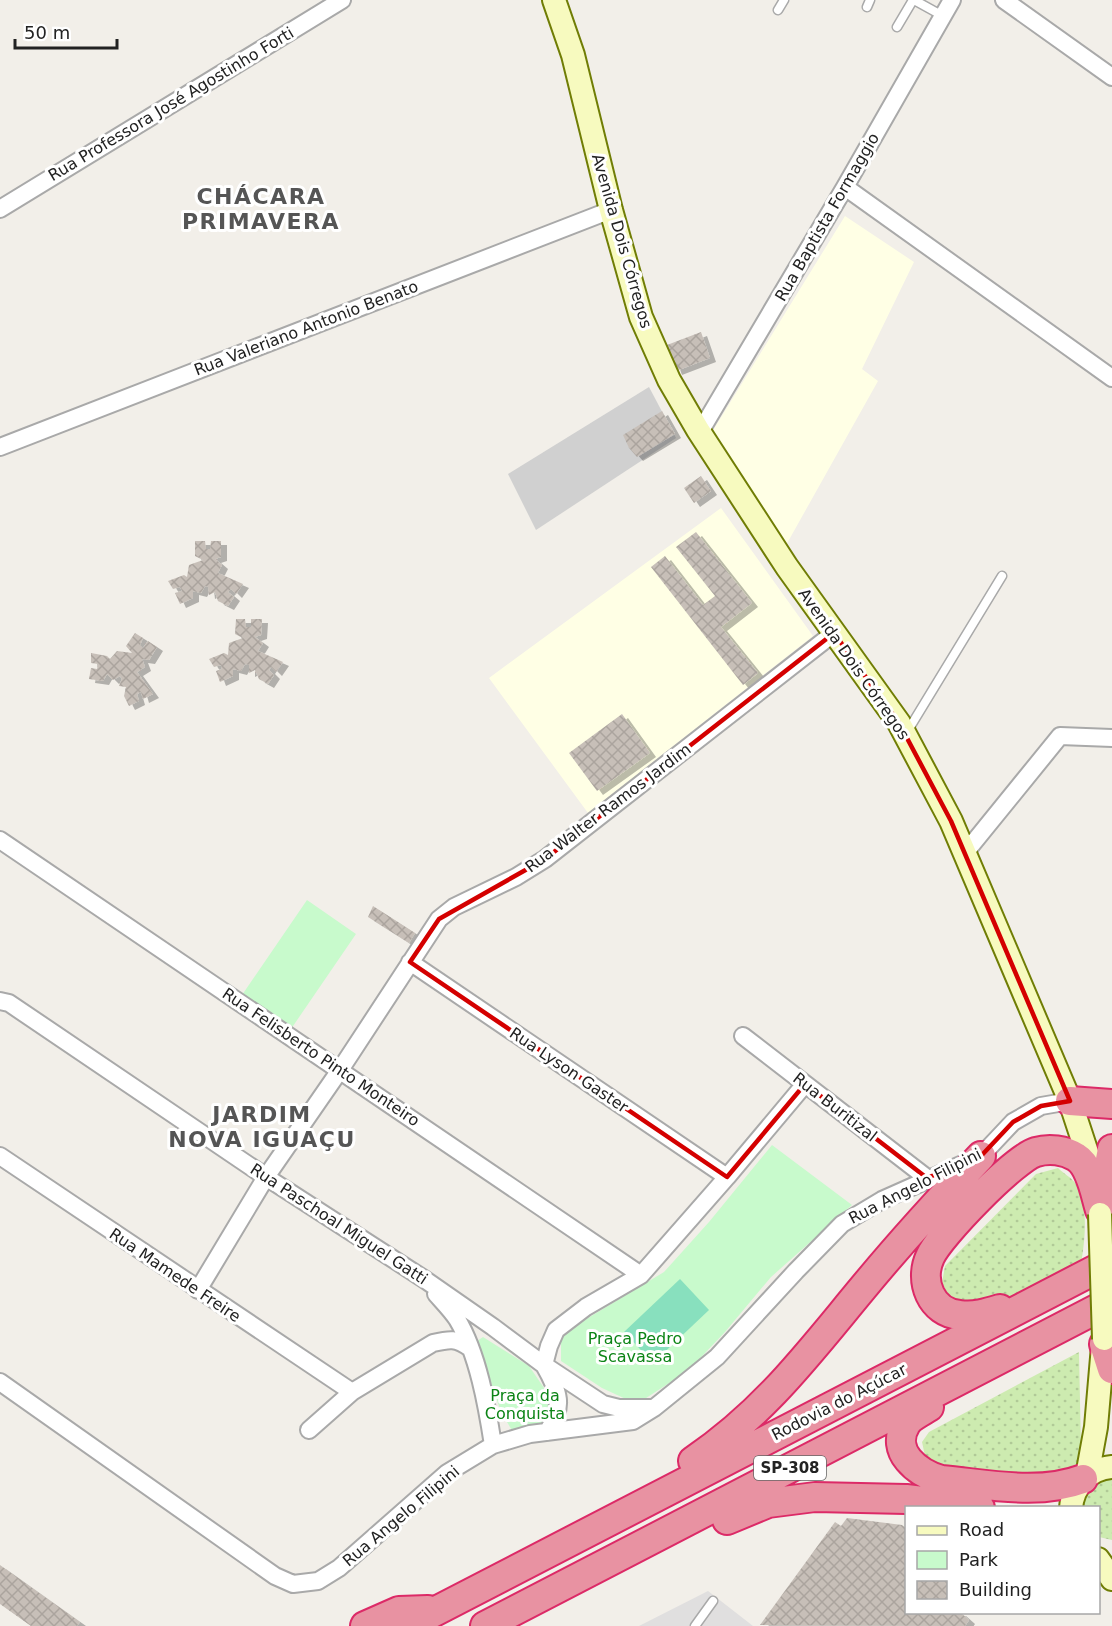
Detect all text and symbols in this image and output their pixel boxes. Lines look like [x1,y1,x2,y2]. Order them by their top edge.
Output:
scale bar [15,12,117,50]
text: 50 m [24,22,70,43]
street label: Rua Professora José Agostinho Forti [45,23,297,185]
street label: Rua Baptista Formaggio [771,129,883,305]
street label: Avenida Dois Córregos [588,152,656,330]
district label: CHÁCARA PRIMAVERA [182,184,340,234]
street label: Rua Valeriano Antonio Benato [191,276,421,380]
street label: Avenida Dois Córregos [794,585,914,743]
street label: Rua Walter Ramos Jardim [521,739,695,877]
street label: Rua Felisberto Pinto Monteiro [219,984,423,1130]
street label: Rua Lyson Gaster [506,1023,632,1117]
street label: Rua Buritizal [789,1068,881,1146]
district label: JARDIM NOVA IGUAÇU [168,1102,356,1152]
street label: Rua Angelo Filipini [845,1144,985,1228]
street label: Rua Paschoal Miguel Gatti [247,1159,431,1289]
street label: Rua Mamede Freire [106,1224,244,1326]
park label: Praça Pedro Scavassa [588,1329,682,1366]
street label: Rodovia do Açúcar [768,1360,910,1444]
park label: Praça da Conquista [485,1386,565,1423]
road number: SP-308 [754,1456,826,1480]
street label: Rua Angelo Filipini [339,1462,463,1570]
legend [905,1506,1100,1614]
text: Road [959,1519,1004,1540]
text: Park [959,1549,998,1570]
text: Building [959,1579,1032,1600]

